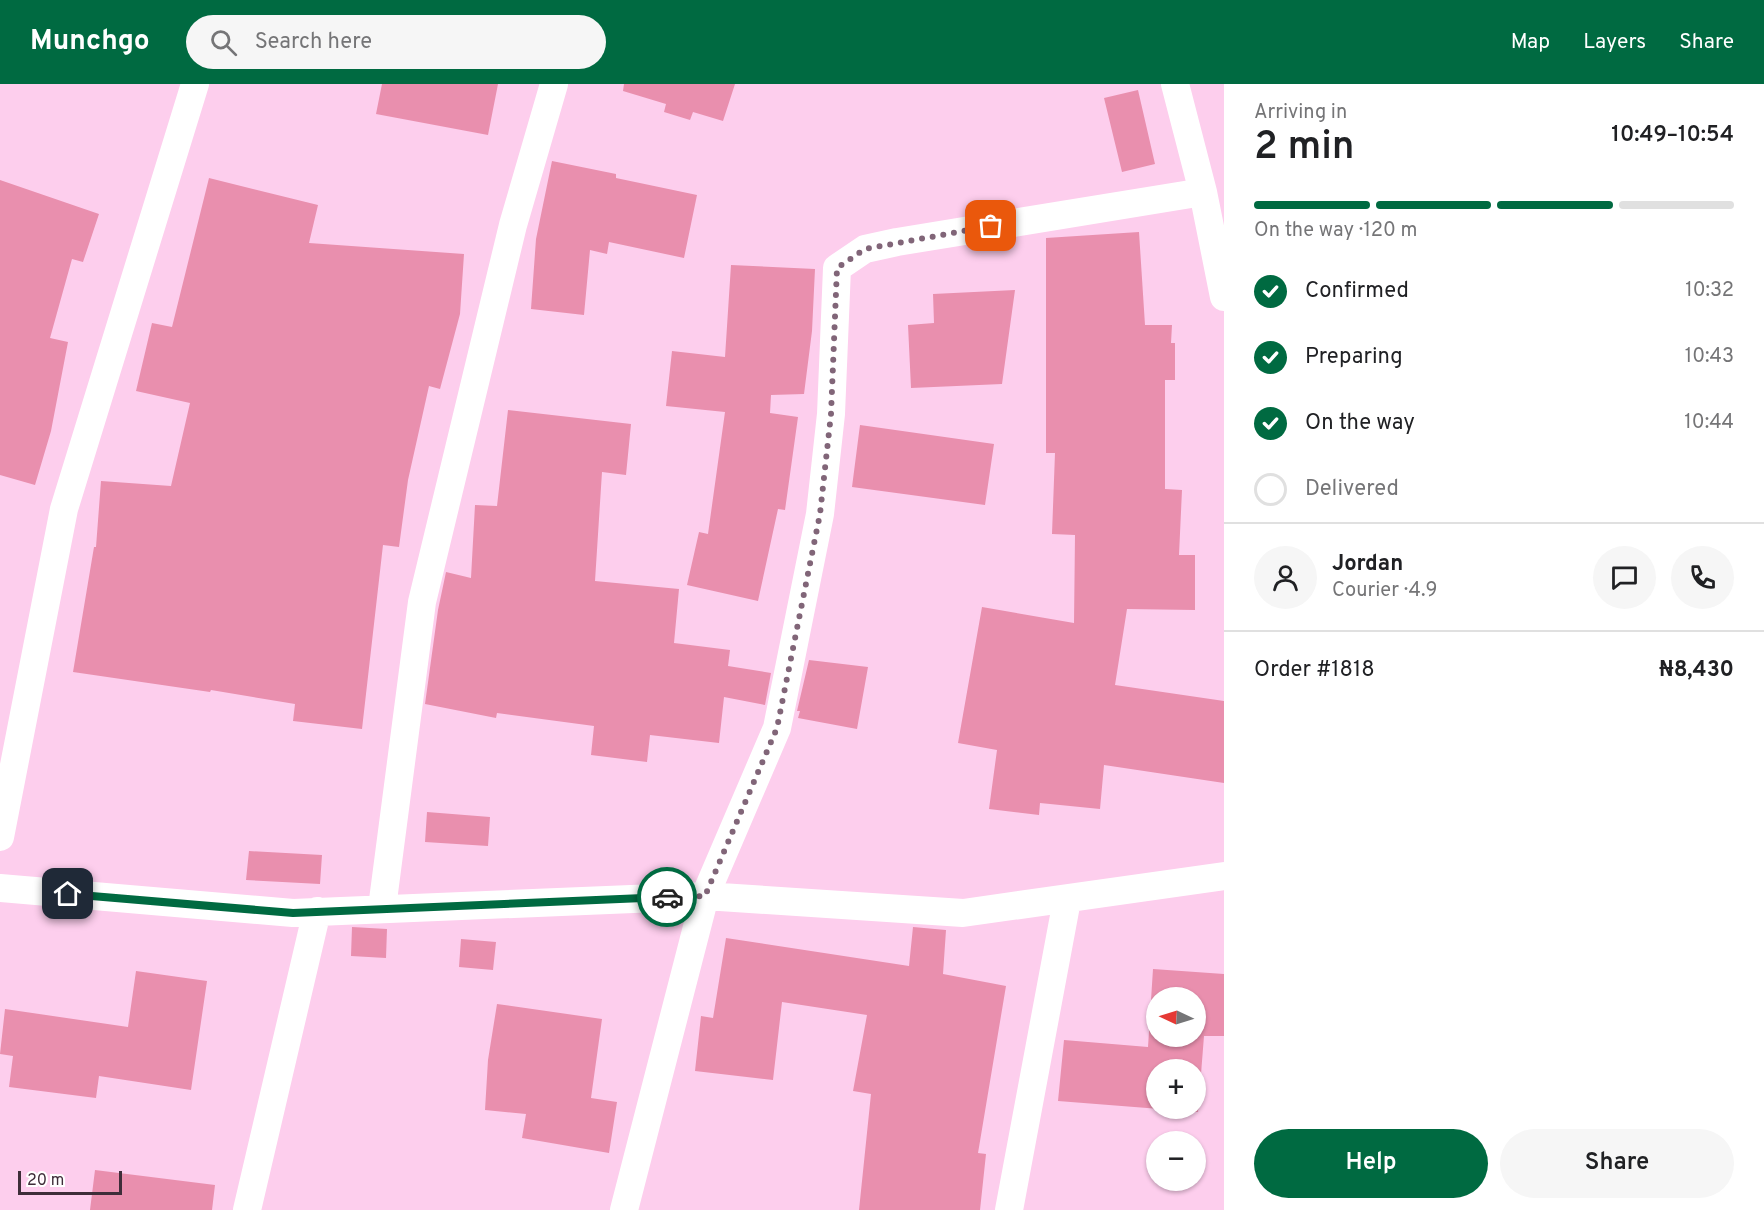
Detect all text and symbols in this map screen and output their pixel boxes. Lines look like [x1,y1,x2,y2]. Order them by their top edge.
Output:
search box [186,15,606,69]
text: Munchgo [30,24,150,60]
icon: search [207,26,240,59]
text: Search here [255,29,372,56]
text: Map [1511,29,1550,56]
text: Layers [1583,29,1646,56]
text: Share [1679,29,1734,56]
text: Arriving in [1254,100,1347,126]
text: 10:49–10:54 [1611,122,1734,149]
text: 2 min [1254,124,1355,173]
pin [965,200,1016,251]
icon: bag [974,209,1007,242]
text: On the way · 120 m [1254,218,1418,244]
icon: check [1254,275,1287,308]
text: Confirmed [1305,278,1409,305]
text: 10:32 [1685,278,1734,304]
icon: check [1254,341,1287,374]
text: Preparing [1305,344,1403,371]
text: 10:43 [1685,344,1734,370]
icon: check [1254,407,1287,440]
text: On the way [1305,410,1415,437]
text: 10:44 [1684,410,1734,436]
text: Delivered [1305,476,1399,503]
button: person [1254,546,1317,609]
button: chat [1593,546,1656,609]
button: phone [1671,546,1734,609]
text: Jordan [1332,551,1403,578]
text: Courier · 4.9 [1332,578,1437,604]
text: Order #1818 [1254,657,1375,684]
text: ₦8,430 [1659,657,1734,684]
courier [637,867,697,927]
pin [42,868,93,919]
icon: home [51,877,84,910]
icon: car [651,881,684,914]
north arrow [1146,987,1206,1047]
map controls [1146,987,1206,1191]
button: + [1146,1059,1206,1119]
button: Help [1254,1129,1488,1198]
button: Share [1500,1129,1734,1198]
button: − [1146,1131,1206,1191]
scale bar [18,1168,122,1196]
text: 20 m [27,1171,64,1191]

